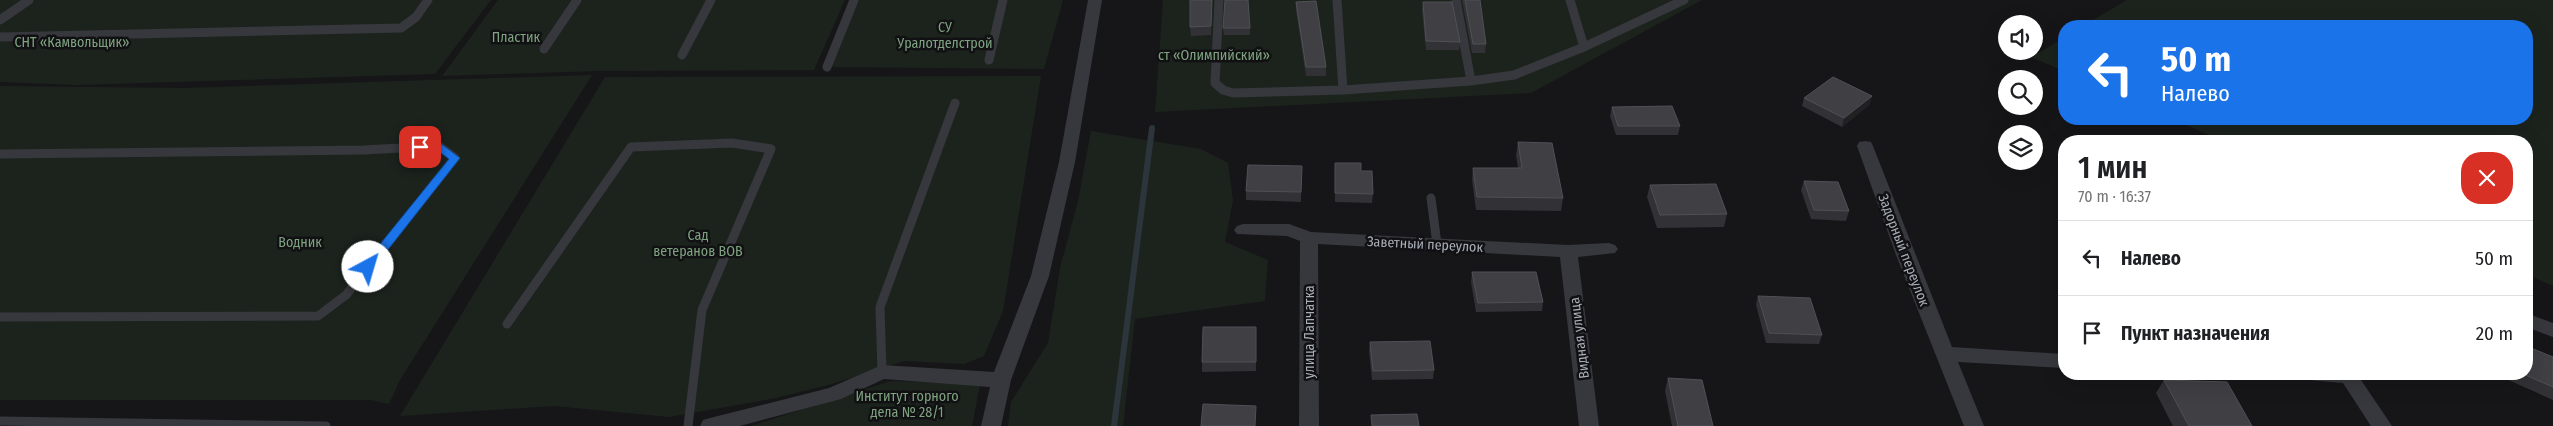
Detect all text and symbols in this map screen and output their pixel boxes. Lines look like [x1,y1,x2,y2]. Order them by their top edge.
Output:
map controls [1998,15,2043,170]
button: sound [1998,15,2043,60]
park label: СУ Уралотделстрой [896,19,993,52]
park label: Пластик [492,29,541,46]
park label: СНТ «Камвольщик» [14,34,130,51]
text: 50 m [2161,38,2231,80]
icon: left [2078,40,2143,105]
park label: ст «Олимпийский» [1158,47,1270,64]
button: search [1998,70,2043,115]
text: Налево [2161,80,2230,107]
button: layers [1998,125,2043,170]
pin [399,126,441,168]
icon: arrive [406,133,434,161]
text: 1 мин [2078,150,2147,186]
button: close [2461,152,2513,204]
text: 70 m · 16:37 [2078,187,2151,206]
street label: Задорный переулок [1874,192,1933,309]
park label: Сад ветеранов ВОВ [653,227,743,260]
street label: Заветный переулок [1366,233,1484,256]
park label: Водник [278,234,322,251]
position arrow [341,240,393,292]
icon: left [2078,244,2106,272]
text: Налево [2121,247,2181,270]
text: 50 m [2475,247,2513,270]
street label: улица Лапчатка [1301,285,1318,379]
street label: Видная улица [1566,296,1593,380]
icon: arrive [2078,319,2106,347]
text: Пункт назначения [2121,322,2270,345]
text: 20 m [2476,322,2513,345]
park label: Институт горного дела № 28/1 [855,388,959,421]

